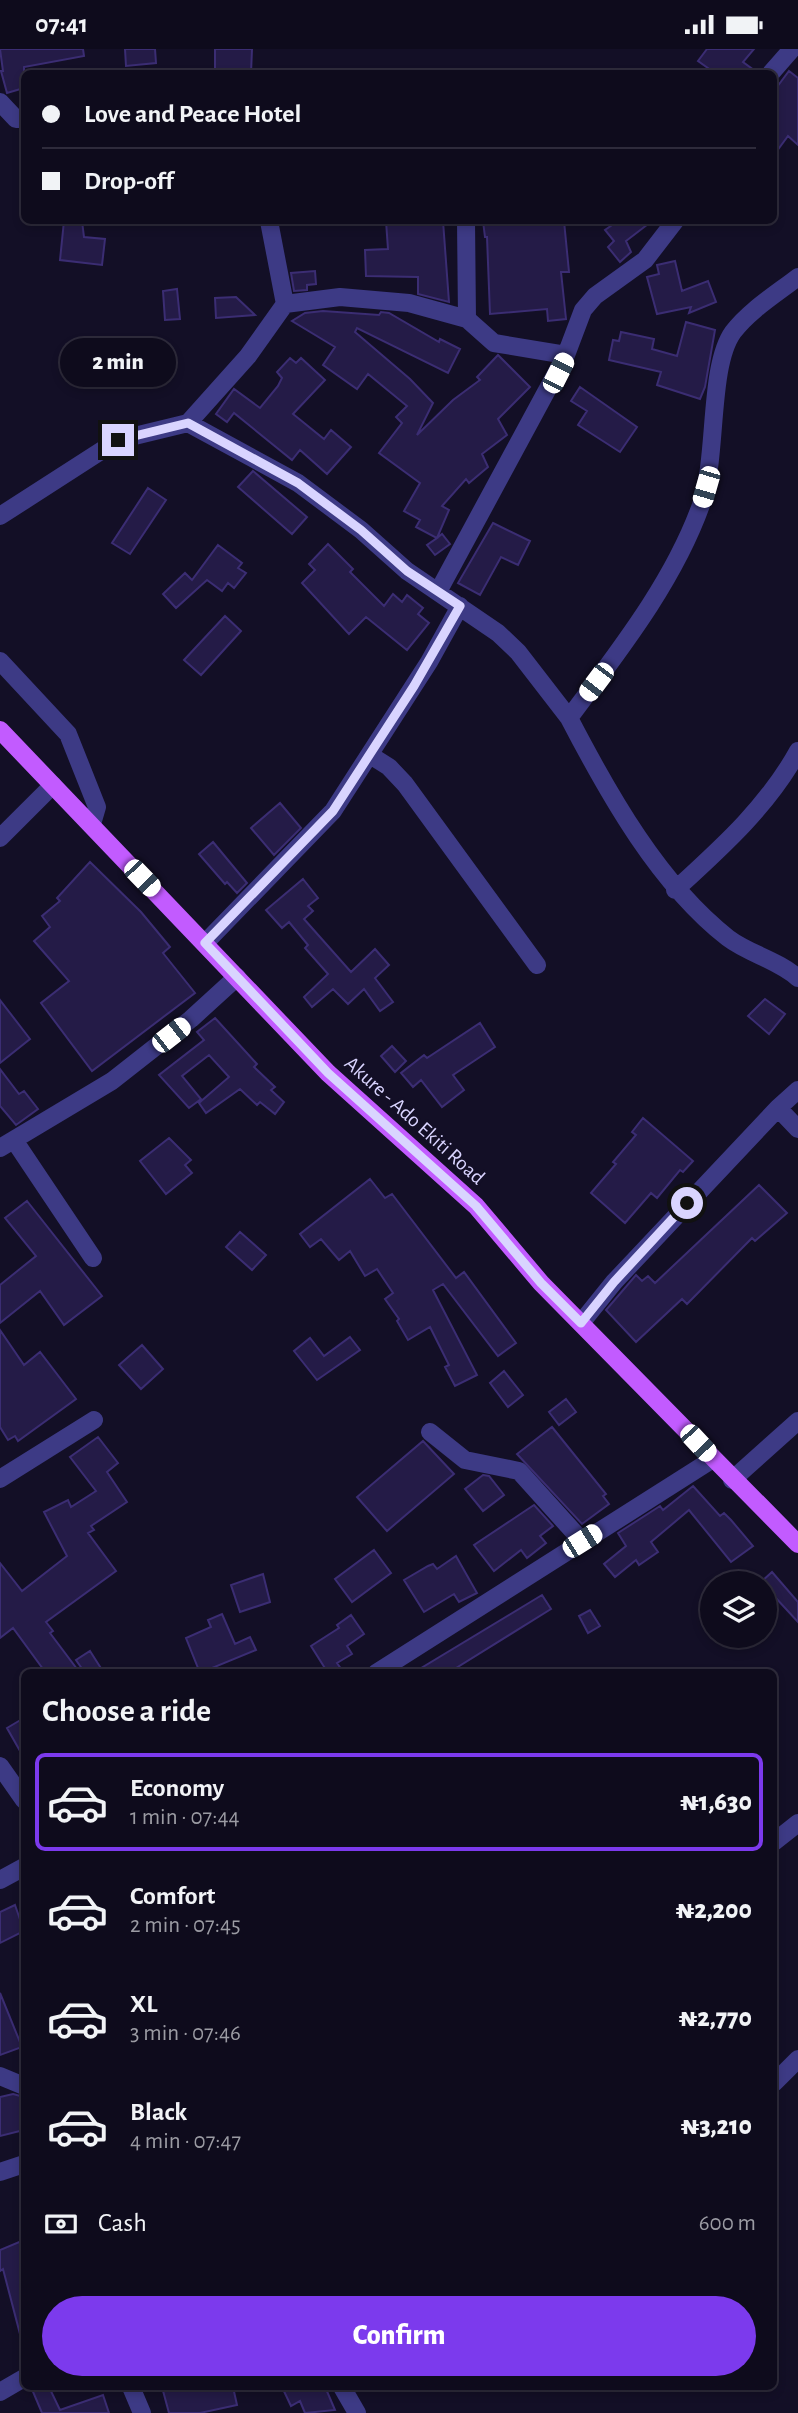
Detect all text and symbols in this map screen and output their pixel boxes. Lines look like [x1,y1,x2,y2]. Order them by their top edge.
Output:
text: 07:41 [35,11,88,37]
text: Love and Peace Hotel [84,101,301,127]
text: Drop-off [84,168,173,194]
callout: 2 min [60,339,176,387]
car [540,350,577,396]
text: 2 min [92,351,144,374]
route end [102,424,134,456]
car [691,464,722,510]
car [575,659,618,705]
car [120,856,165,900]
car [148,1014,195,1056]
street label: Akure - Ado Ekiti Road [341,1052,489,1189]
route start [671,1187,703,1219]
car [676,1420,721,1466]
car [559,1521,606,1561]
map controls [700,1571,777,1648]
button: layers [700,1571,777,1648]
text: Choose a ride [42,1695,211,1727]
icon: car [46,1771,109,1834]
text: Economy [130,1775,224,1801]
text: ₦1,630 [680,1789,752,1815]
text: 1 min · 07:44 [130,1806,240,1829]
icon: car [46,1879,109,1942]
text: Comfort [130,1883,215,1909]
text: ₦2,200 [676,1897,752,1923]
text: 2 min · 07:45 [130,1914,241,1937]
icon: car [46,1987,109,2050]
text: XL [130,1991,157,2017]
text: ₦2,770 [679,2005,752,2031]
text: 3 min · 07:46 [130,2022,241,2045]
icon: car [46,2095,109,2158]
text: Black [130,2099,187,2125]
text: ₦3,210 [681,2113,752,2139]
text: 4 min · 07:47 [130,2130,241,2153]
icon: cash [42,2205,80,2243]
text: Cash [98,2210,147,2236]
text: 600 m [699,2212,756,2235]
button: Confirm [42,2296,756,2376]

